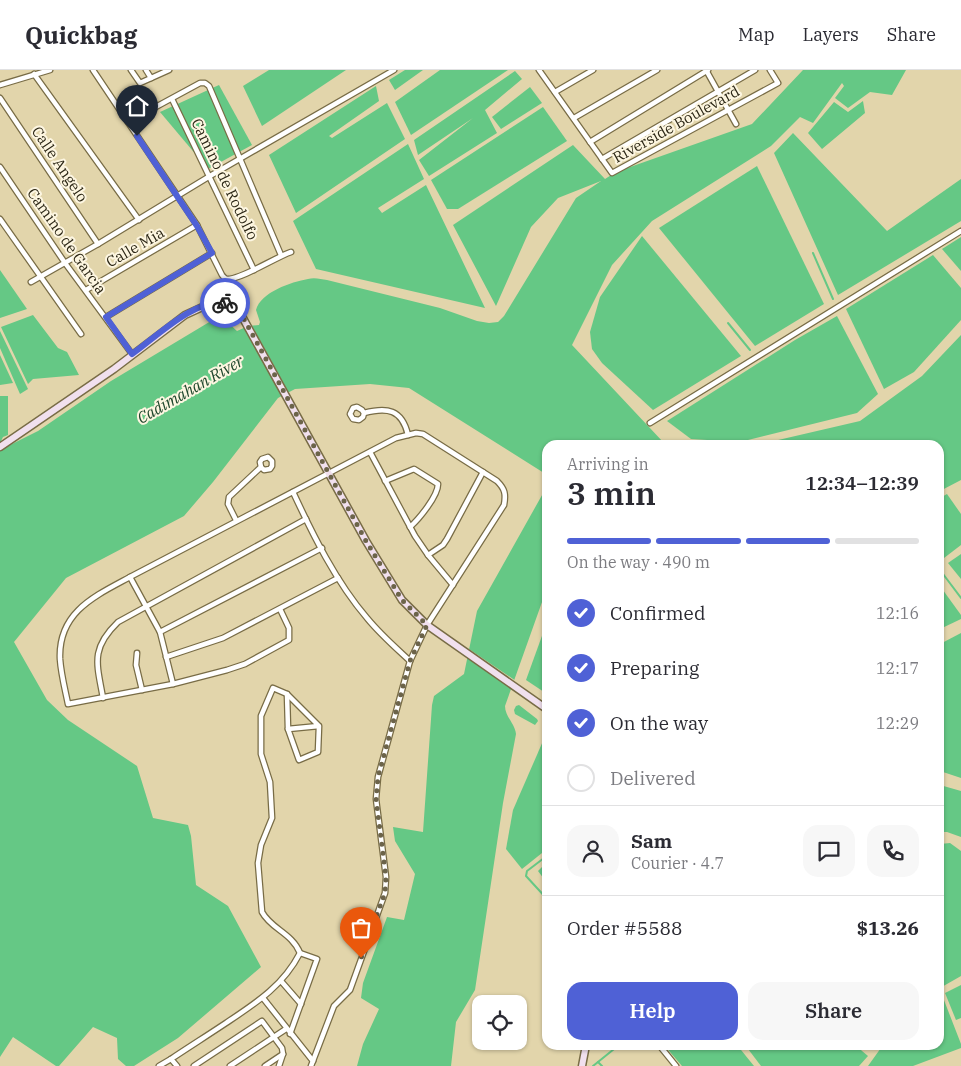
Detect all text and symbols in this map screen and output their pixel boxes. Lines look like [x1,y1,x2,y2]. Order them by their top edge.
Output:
text: Quickbag [25,19,137,51]
text: Map [738,23,775,46]
text: Layers [803,23,859,46]
text: Share [887,23,936,46]
street label: Riverside Boulevard [609,81,743,167]
pin [116,85,158,136]
icon: home [123,92,151,120]
street label: Camino de Rodolfo [187,115,263,243]
street label: Calle Angelo [28,123,92,205]
street label: Camino de Garcia [23,184,111,298]
street label: Calle Mia [102,223,168,271]
courier [200,278,250,328]
icon: bike [211,289,239,317]
water label: Cadimahan River [133,350,248,428]
text: Arriving in [567,454,649,474]
text: 12:34–12:39 [805,471,919,495]
text: 3 min [567,472,656,514]
text: On the way · 490 m [567,552,710,572]
icon: check [567,599,595,627]
text: Confirmed [610,601,705,625]
text: 12:16 [876,603,919,623]
icon: check [567,654,595,682]
text: Preparing [610,656,699,680]
text: 12:17 [876,658,919,678]
icon: check [567,709,595,737]
text: On the way [610,711,708,735]
text: 12:29 [876,713,919,733]
text: Delivered [610,766,696,790]
button: person [567,825,619,877]
button: chat [803,825,855,877]
button: phone [867,825,919,877]
text: Sam [631,829,672,853]
text: Courier · 4.7 [631,853,724,873]
pin [340,907,382,958]
icon: bag [347,914,375,942]
text: Order #5588 [567,916,682,940]
text: $13.26 [857,916,919,940]
button: Help [567,982,738,1040]
button: Share [748,982,919,1040]
map controls [472,995,527,1050]
button: locate [472,995,527,1050]

